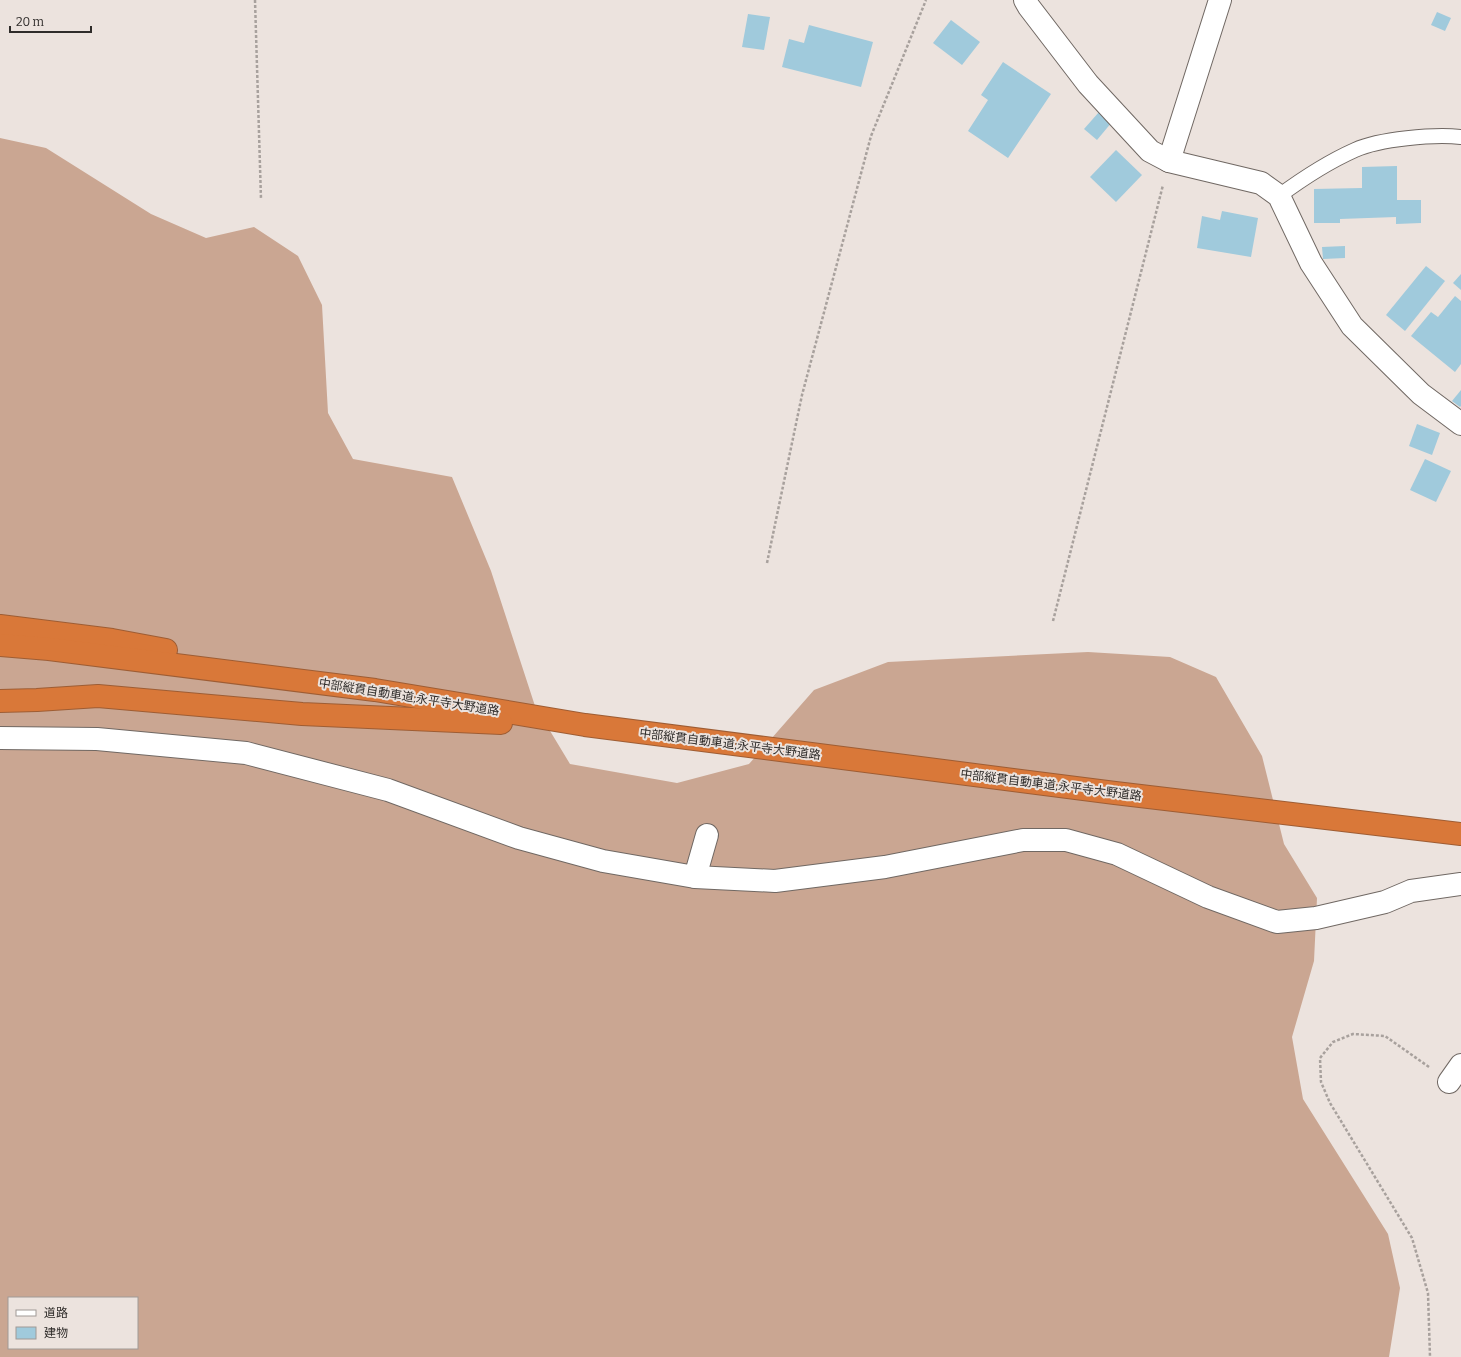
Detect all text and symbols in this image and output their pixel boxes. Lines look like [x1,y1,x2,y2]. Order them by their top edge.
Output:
scale bar [10,8,91,34]
text: 20 m [16,15,45,29]
street label: 中部縦貫自動車道;永平寺大野道路 [318,676,500,718]
street label: 中部縦貫自動車道;永平寺大野道路 [639,726,821,762]
street label: 中部縦貫自動車道;永平寺大野道路 [960,767,1142,803]
legend [8,1297,138,1349]
text: 道路 [44,1306,68,1320]
text: 建物 [44,1326,68,1340]

